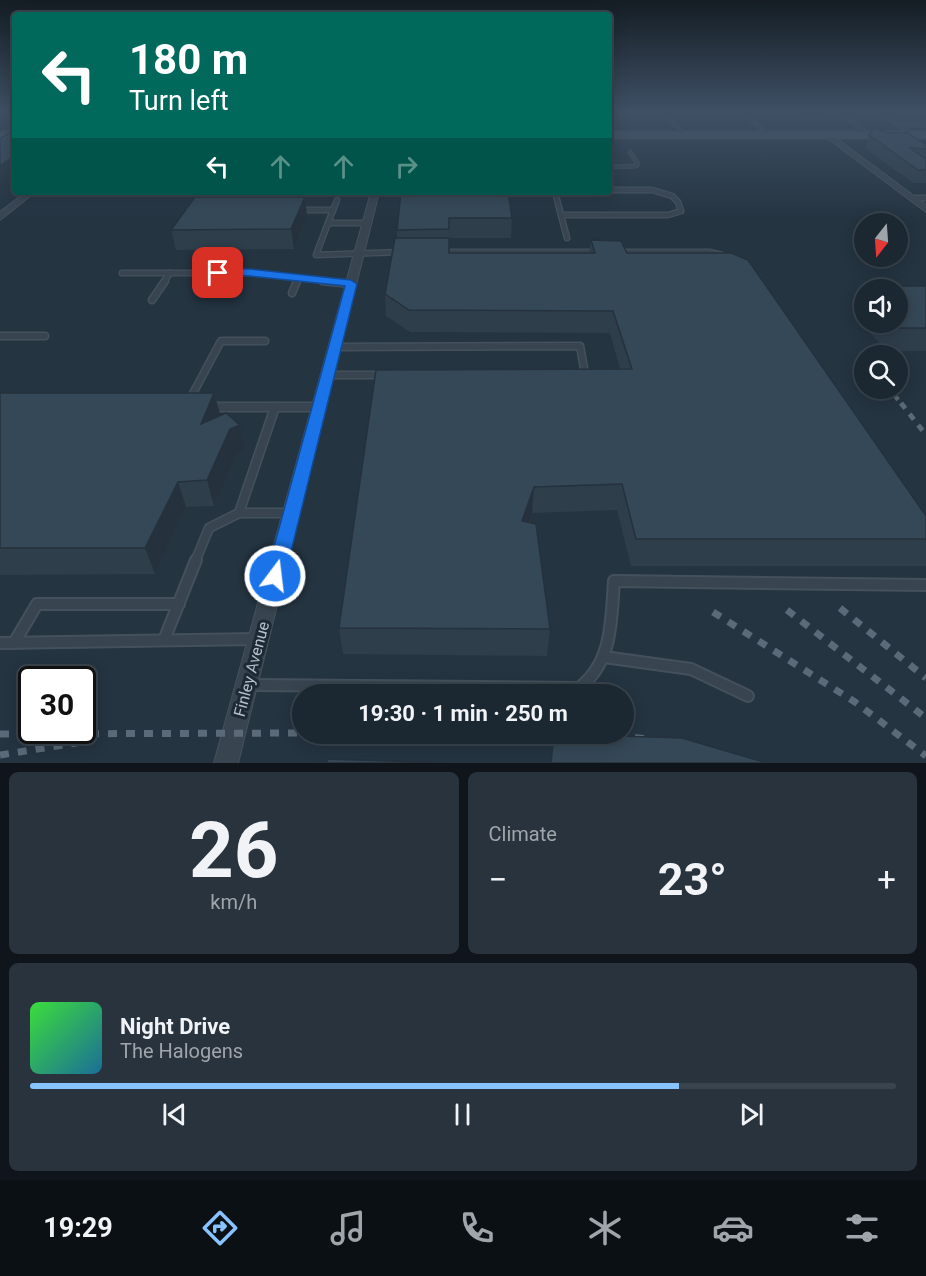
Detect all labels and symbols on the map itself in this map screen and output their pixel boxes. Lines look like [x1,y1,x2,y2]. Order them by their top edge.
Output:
north arrow [854,213,908,267]
pin [192,247,243,298]
position arrow [243,544,307,608]
street label: Finley Avenue [230,619,273,719]
speed limit sign: 30 [18,666,96,744]

